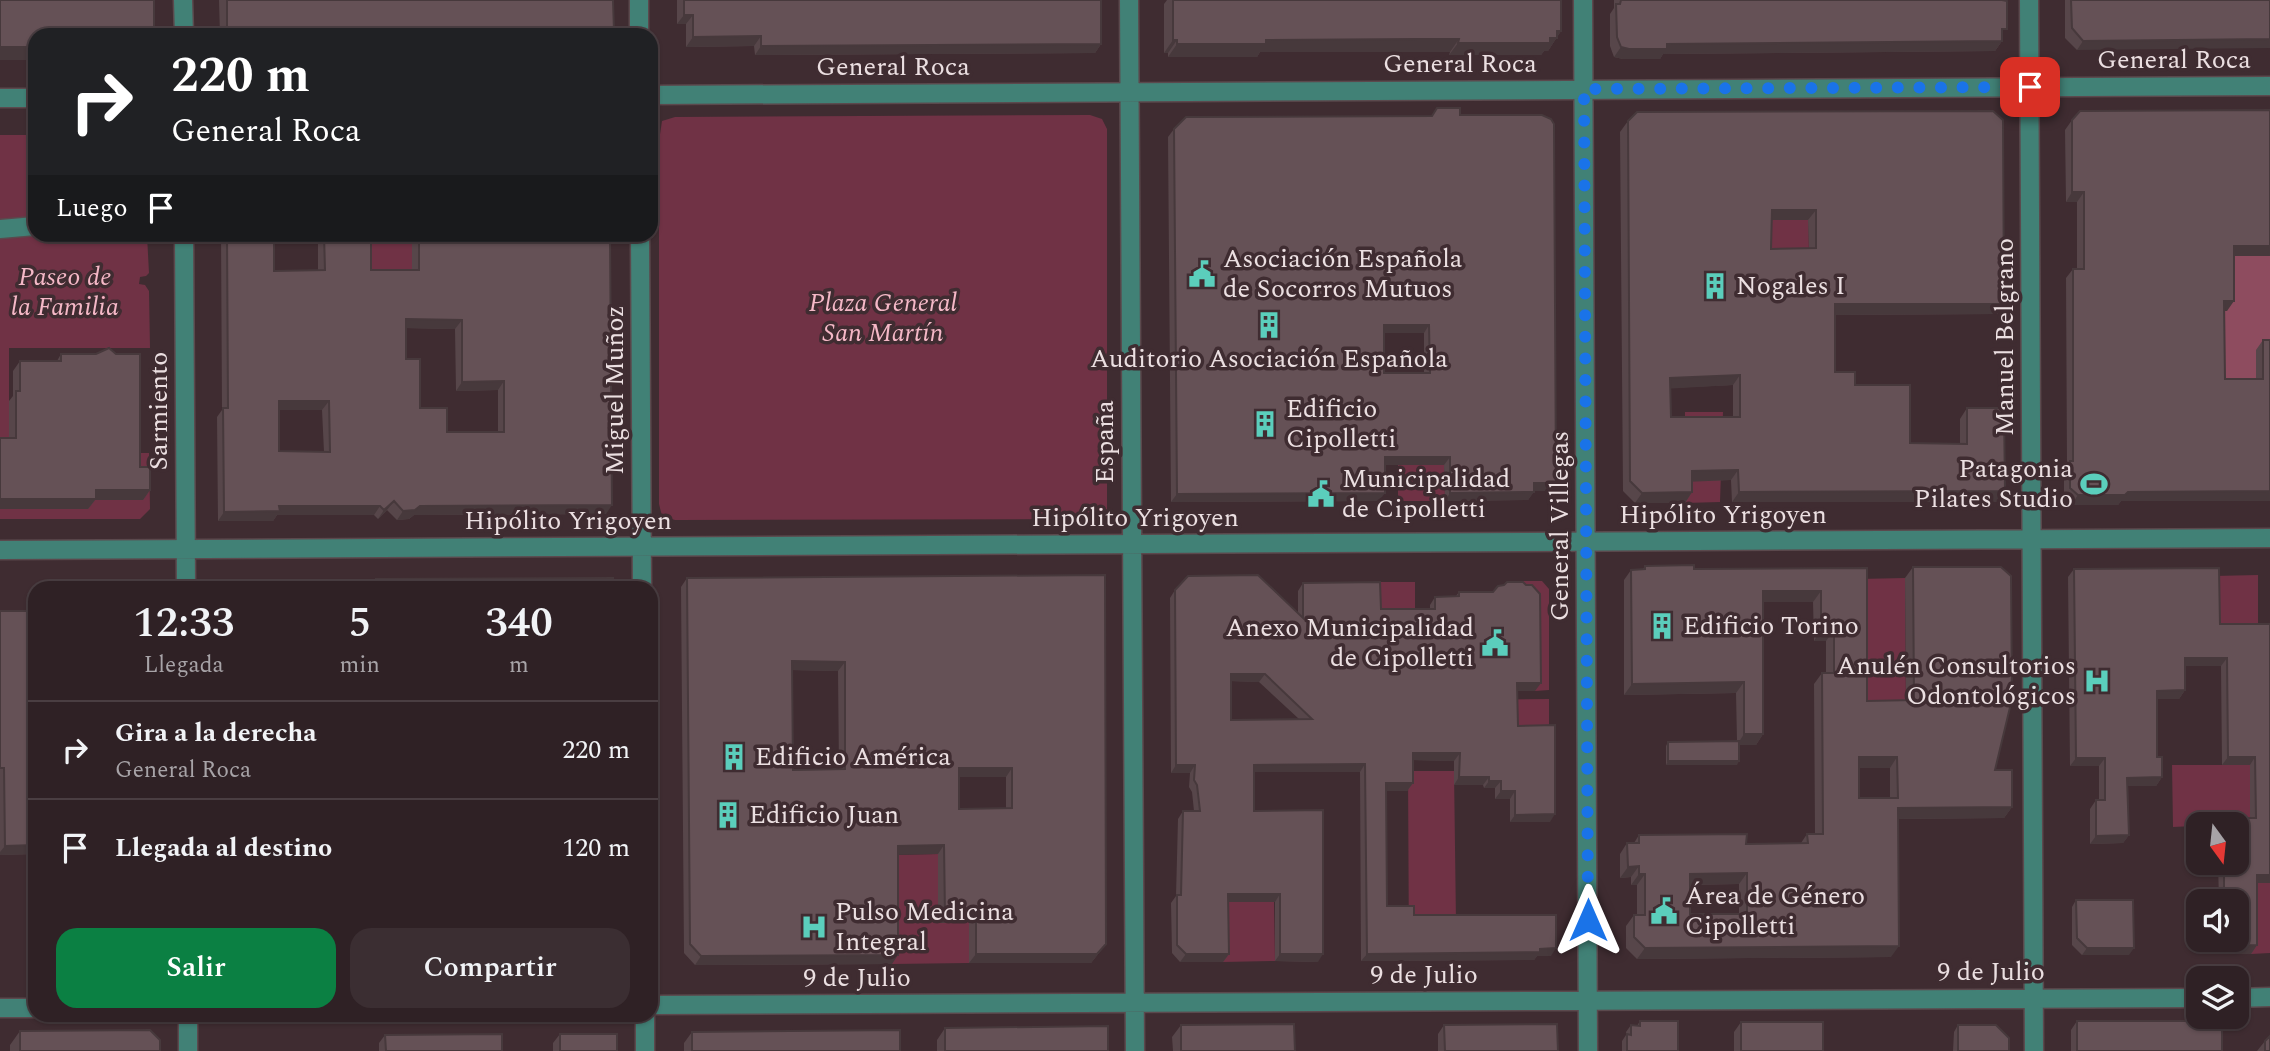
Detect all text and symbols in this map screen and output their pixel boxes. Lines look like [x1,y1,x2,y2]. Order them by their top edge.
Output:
text: 220 m [171,39,310,114]
street label: General Roca [2097,40,2251,80]
street label: General Roca [1383,44,1537,84]
street label: General Roca [816,47,970,87]
icon: right [56,56,147,147]
pin [2000,57,2060,117]
icon: arrive [2011,68,2049,106]
text: General Roca [171,107,361,156]
text: Luego [56,188,128,228]
icon: arrive [142,189,180,227]
street label: Manuel Belgrano [1985,238,2025,436]
place label: Asociación Española de Socorros Mutuos [1223,239,1463,309]
park label: Paseo de la Familia [11,257,119,327]
public building icon: Asociación Española de Socorros Mutuos [1187,259,1217,289]
place label: Nogales I [1736,266,1845,306]
building icon: Nogales I [1700,271,1730,301]
park label: Plaza General San Martín [809,283,958,353]
street label: Miguel Muñoz [595,305,635,475]
building icon: Auditorio Asociación Española [1254,310,1284,340]
place label: Auditorio Asociación Española [1090,339,1448,379]
street label: Sarmiento [139,352,179,470]
place label: Edificio Cipolletti [1286,389,1396,459]
street label: España [1085,400,1125,484]
building icon: Edificio Cipolletti [1250,409,1280,439]
street label: General Villegas [1540,431,1580,621]
place label: Patagonia Pilates Studio [1914,449,2073,519]
place label: Municipalidad de Cipolletti [1342,459,1510,529]
sports icon: Patagonia Pilates Studio [2079,469,2109,499]
public building icon: Municipalidad de Cipolletti [1306,479,1336,509]
street label: Hipólito Yrigoyen [1619,495,1827,535]
street label: Hipólito Yrigoyen [1031,498,1239,538]
street label: Hipólito Yrigoyen [464,501,672,541]
text: 12:33 [133,592,234,655]
text: 5 [348,592,371,655]
text: 340 [485,592,553,655]
place label: Edificio Torino [1683,606,1859,646]
place label: Anexo Municipalidad de Cipolletti [1226,608,1474,678]
building icon: Edificio Torino [1647,611,1677,641]
public building icon: Anexo Municipalidad de Cipolletti [1480,628,1510,658]
place label: Anulén Consultorios Odontológicos [1836,646,2076,716]
text: Llegada [144,648,224,683]
text: min [340,648,380,683]
text: m [509,648,529,683]
hospital icon: Anulén Consultorios Odontológicos [2082,666,2112,696]
text: Gira a la derecha [115,713,317,753]
text: 220 m [562,730,630,770]
icon: right [56,731,94,769]
place label: Edificio América [755,737,951,777]
building icon: Edificio América [719,742,749,772]
text: General Roca [115,753,251,788]
place label: Edificio Juan [749,795,899,835]
building icon: Edificio Juan [713,800,743,830]
north arrow [2186,812,2249,875]
map controls [2186,812,2249,1029]
text: Llegada al destino [115,828,332,868]
text: 120 m [562,828,630,868]
icon: arrive [56,829,94,867]
place label: Área de Género Cipolletti [1685,876,1865,946]
position arrow [1551,883,1625,957]
button: sound [2186,889,2249,952]
place label: Pulso Medicina Integral [835,892,1014,962]
public building icon: Área de Género Cipolletti [1649,896,1679,926]
hospital icon: Pulso Medicina Integral [799,912,829,942]
button: Salir [56,928,336,1008]
button: Compartir [350,928,630,1008]
street label: 9 de Julio [1937,952,2045,992]
street label: 9 de Julio [1370,955,1478,995]
street label: 9 de Julio [803,958,911,998]
button: layers [2186,966,2249,1029]

